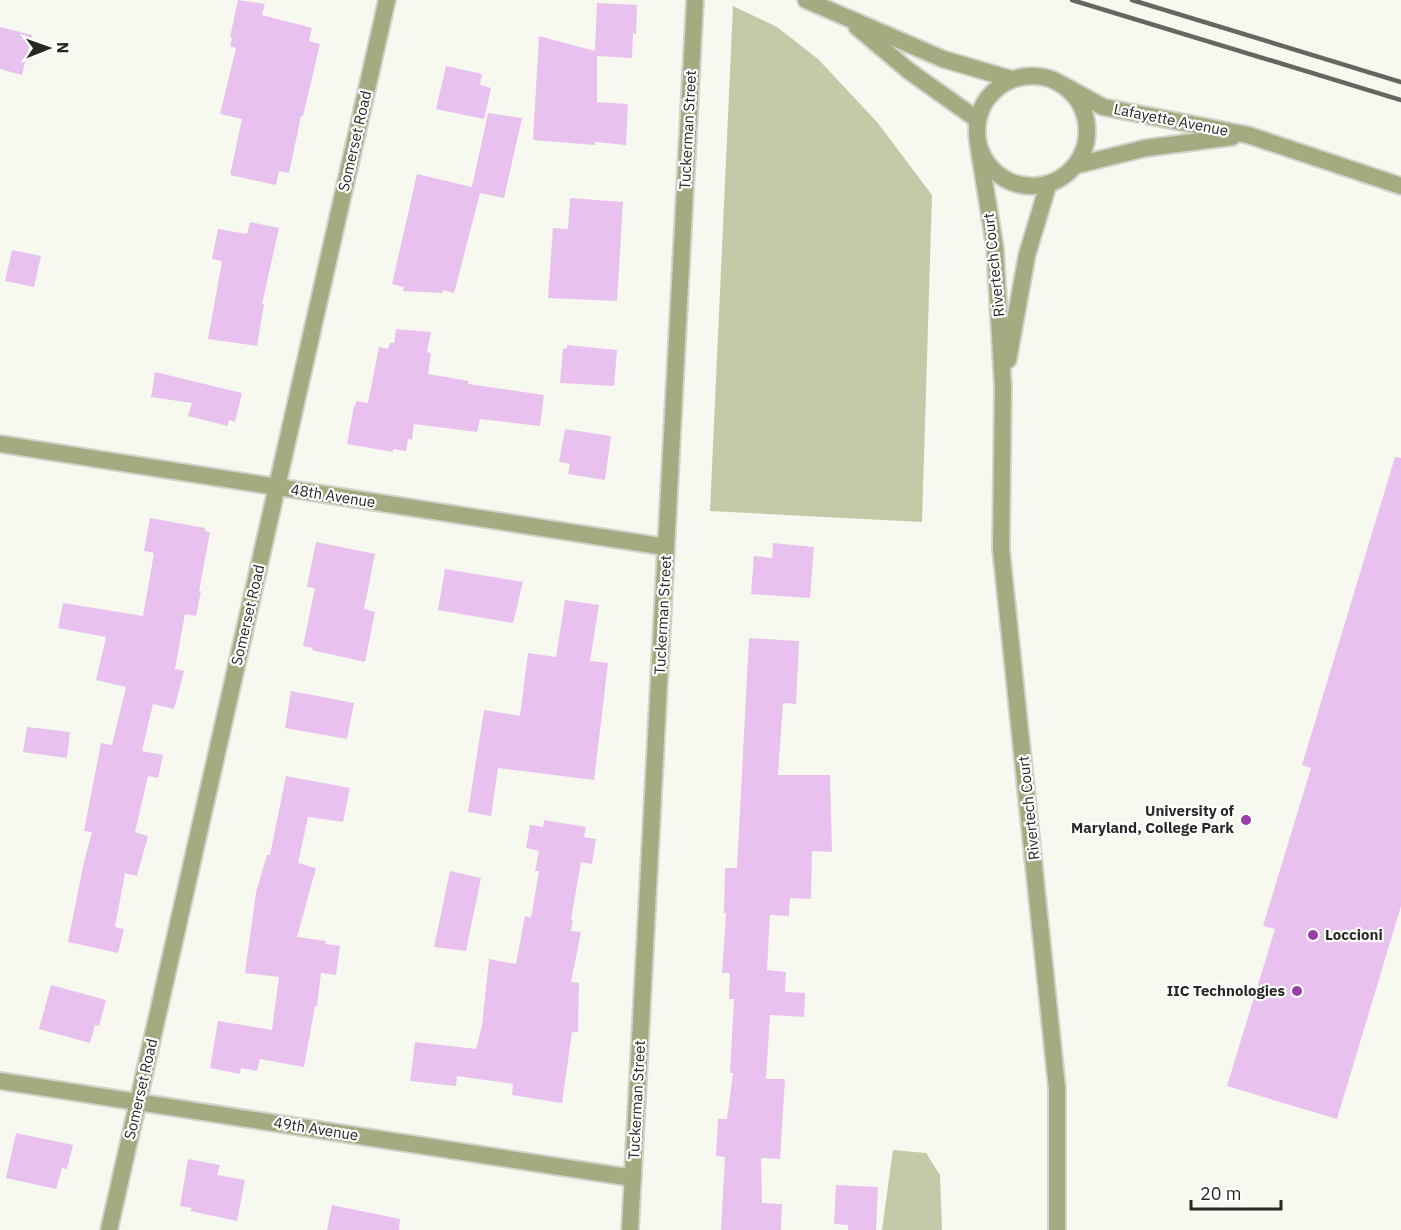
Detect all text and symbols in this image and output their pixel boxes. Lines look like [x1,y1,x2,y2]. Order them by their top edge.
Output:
north arrow [18,18,78,78]
text: N [53,42,73,54]
street label: Tuckerman Street [675,70,700,190]
street label: Somerset Road [334,89,375,193]
street label: Lafayette Avenue [1112,99,1230,140]
street label: Rivertech Court [979,212,1008,318]
street label: 48th Avenue [289,479,377,512]
street label: Tuckerman Street [650,555,675,675]
street label: Somerset Road [227,563,268,667]
street label: Rivertech Court [1014,755,1043,861]
place label: University of Maryland, College Park [1071,801,1235,837]
marker: University of Maryland, College Park [1239,813,1253,827]
place label: Loccioni [1325,925,1383,944]
marker: Loccioni [1306,928,1320,942]
place label: IIC Technologies [1167,981,1285,1000]
marker: IIC Technologies [1290,984,1304,998]
street label: Somerset Road [120,1037,161,1141]
street label: Tuckerman Street [624,1040,649,1160]
street label: 49th Avenue [272,1112,360,1145]
scale bar [1191,1173,1281,1211]
text: 20 m [1200,1182,1242,1205]

